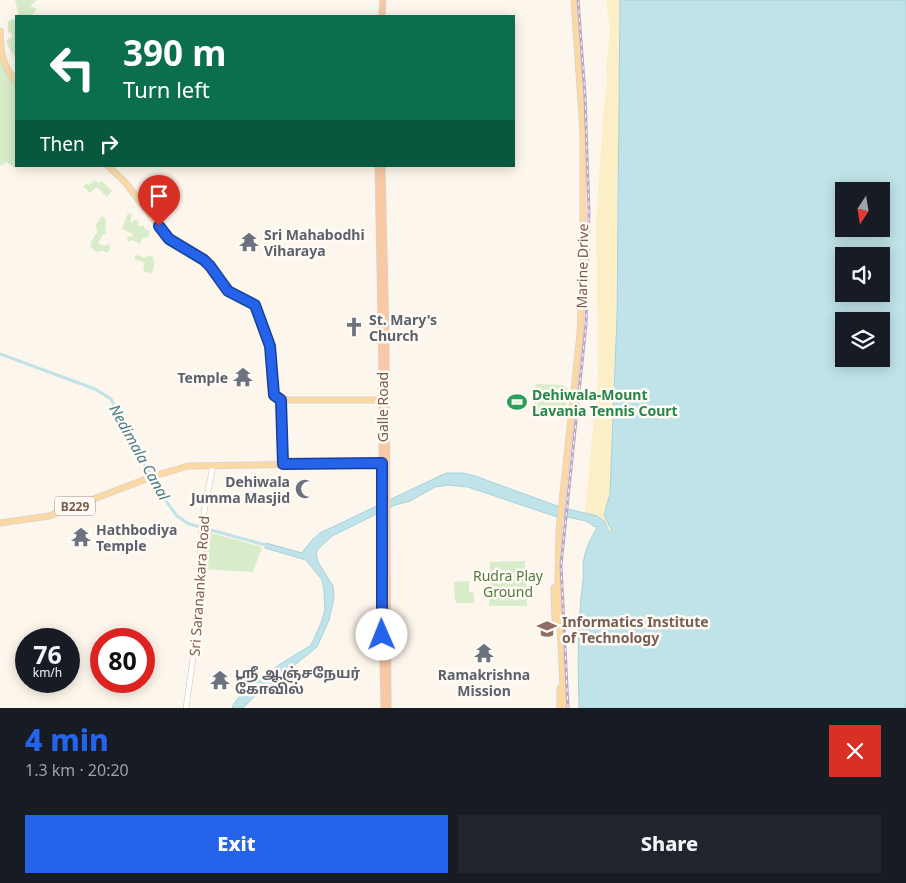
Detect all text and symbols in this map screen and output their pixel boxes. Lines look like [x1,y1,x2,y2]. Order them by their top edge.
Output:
text: 390 m [123,29,226,76]
icon: left [40,35,105,100]
text: Turn left [123,74,210,104]
icon: right [95,130,123,158]
text: Then [40,131,85,157]
pin [138,175,180,226]
icon: arrive [145,182,173,210]
north arrow [835,182,890,238]
map controls [835,182,890,367]
street label: Marine Drive [572,223,592,309]
place label: Sri Mahabodhi Viharaya [264,225,365,260]
temple icon: Sri Mahabodhi Viharaya [238,231,260,253]
button: sound [835,247,890,302]
place label: St. Mary's Church [369,310,437,345]
button: layers [835,312,890,367]
church icon: St. Mary's Church [343,316,365,338]
temple icon: Temple [232,366,254,388]
place label: Temple [178,368,228,387]
street label: Galle Road [373,372,392,442]
place label: Dehiwala-Mount Lavania Tennis Court [532,385,678,420]
sports icon: Dehiwala-Mount Lavania Tennis Court [506,391,528,413]
water label: Nedimala Canal [105,400,175,505]
place label: Dehiwala Jumma Masjid [189,472,290,507]
mosque icon: Dehiwala Jumma Masjid [294,478,316,500]
road number: B229 [55,496,95,516]
street label: Sri Saranankara Road [185,515,213,657]
place label: Hathbodiya Temple [96,520,177,555]
temple icon: Hathbodiya Temple [70,526,92,548]
park label: Rudra Play Ground [473,566,544,601]
position arrow [355,608,407,660]
place label: Informatics Institute of Technology [562,612,709,647]
school or university icon: Informatics Institute of Technology [536,618,558,640]
speed limit sign: 80 [90,628,155,693]
text: 76 [33,637,62,671]
temple icon: Ramakrishna Mission [473,642,495,664]
place label: ஸ்ரீ ஆஞ்சநேயர் கோவில் [235,663,361,698]
text: km/h [33,664,62,681]
place label: Ramakrishna Mission [438,665,530,700]
temple icon: ஸ்ரீ ஆஞ்சநேயர் கோவில் [209,669,231,691]
text: 4 min [25,719,109,760]
button: close [829,725,881,777]
text: 1.3 km · 20:20 [25,759,129,781]
button: Exit [25,815,448,873]
button: Share [458,815,881,873]

